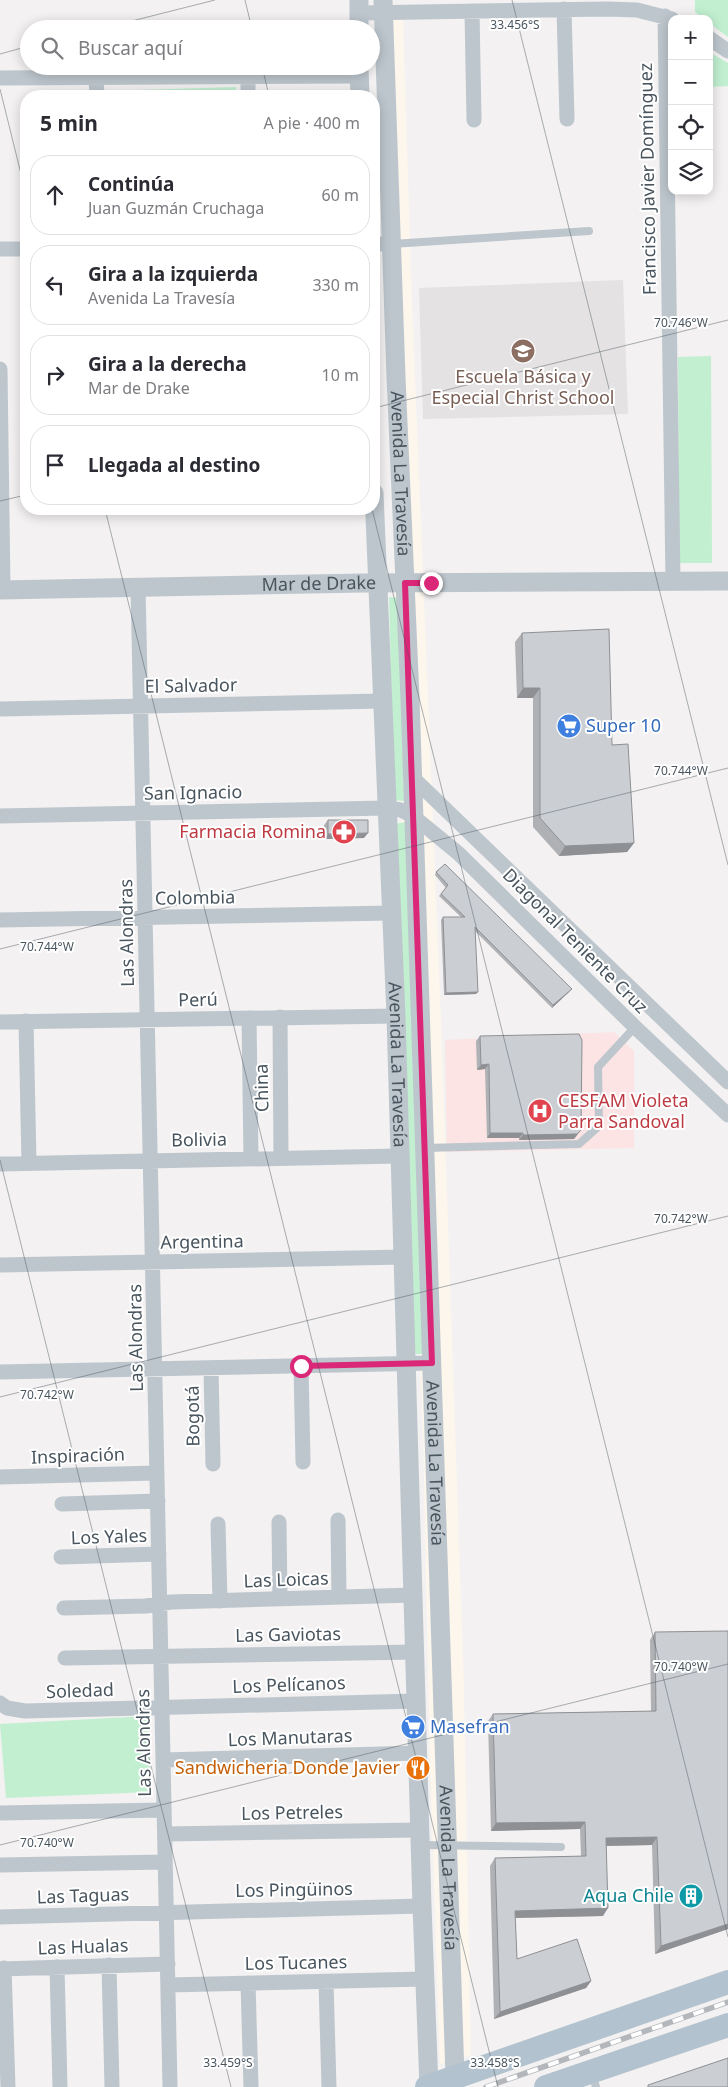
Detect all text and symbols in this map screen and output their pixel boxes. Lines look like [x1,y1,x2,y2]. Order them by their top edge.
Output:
map controls [668,15,713,195]
button: + [668,15,713,60]
text: 33.456°S [490,16,540,33]
search box [20,20,380,75]
icon: search [38,34,66,62]
text: Buscar aquí [78,35,183,61]
button: − [668,60,713,105]
street label: Francisco Javier Domínguez [633,63,661,295]
button: locate [668,105,713,150]
text: 5 min [40,109,98,137]
text: A pie · 400 m [263,112,360,134]
button: layers [668,150,713,195]
text: Continúa [88,171,174,197]
icon: ahead [41,181,69,209]
text: 60 m [322,184,359,206]
text: Juan Guzmán Cruchaga [88,197,264,219]
text: Gira a la izquierda [88,261,258,287]
icon: left [41,271,69,299]
text: 330 m [312,274,359,296]
text: Avenida La Travesía [88,287,235,309]
text: 70.746°W [654,314,708,331]
school or university icon: Escuela Básica y Especial Christ School [510,338,536,364]
text: Gira a la derecha [88,351,247,377]
icon: right [41,361,69,389]
text: 10 m [322,364,359,386]
place label: Escuela Básica y Especial Christ School [431,364,615,409]
text: Mar de Drake [88,377,190,399]
street label: Avenida La Travesía [386,390,417,557]
icon: arrive [41,451,69,479]
text: Llegada al destino [88,452,260,478]
street label: Mar de Drake [261,570,376,596]
route end [420,572,443,595]
street label: El Salvador [144,672,238,698]
supermarket icon: Super 10 [556,713,582,739]
place label: Super 10 [586,713,661,737]
text: 70.744°W [654,762,708,779]
street label: San Ignacio [144,779,242,805]
place label: Farmacia Romina [179,819,326,843]
pharmacy icon: Farmacia Romina [331,819,357,845]
street label: Diagonal Teniente Cruz [498,862,654,1018]
street label: Las Alondras [113,879,139,987]
street label: Colombia [155,884,235,910]
text: 70.744°W [20,938,74,955]
street label: Avenida La Travesía [384,981,413,1148]
street label: Perú [178,987,218,1011]
street label: China [249,1064,273,1112]
place label: CESFAM Violeta Parra Sandoval [558,1088,688,1133]
hospital icon: CESFAM Violeta Parra Sandoval [527,1098,553,1124]
street label: Bolivia [171,1127,227,1151]
text: 70.742°W [654,1210,708,1227]
street label: Argentina [160,1228,244,1254]
street label: Las Alondras [122,1284,148,1392]
route start [290,1355,313,1378]
street label: Avenida La Travesía [421,1380,451,1546]
street label: Bogotá [179,1385,205,1447]
text: 70.742°W [20,1386,74,1403]
street label: Inspiración [31,1441,125,1469]
street label: Los Yales [70,1523,148,1549]
street label: Las Loicas [243,1566,329,1592]
street label: Las Gaviotas [235,1621,341,1647]
text: 70.740°W [654,1658,708,1675]
street label: Los Pelícanos [232,1670,346,1698]
street label: Soledad [46,1677,114,1703]
street label: Las Alondras [130,1689,156,1797]
supermarket icon: Masefran [400,1714,426,1740]
place label: Masefran [430,1714,510,1738]
street label: Los Manutaras [227,1723,353,1751]
place label: Sandwicheria Donde Javier [175,1755,401,1779]
restaurant icon: Sandwicheria Donde Javier [405,1755,431,1781]
street label: Avenida La Travesía [434,1785,464,1951]
street label: Los Petreles [241,1799,343,1825]
text: 70.740°W [20,1834,74,1851]
street label: Los Pingüinos [235,1876,353,1902]
street label: Las Taguas [36,1881,130,1909]
place label: Aqua Chile [584,1883,674,1907]
building icon: Aqua Chile [678,1883,704,1909]
street label: Las Hualas [37,1932,129,1960]
street label: Los Tucanes [245,1949,347,1975]
text: 33.459°S [203,2054,253,2071]
text: 33.458°S [470,2054,520,2071]

